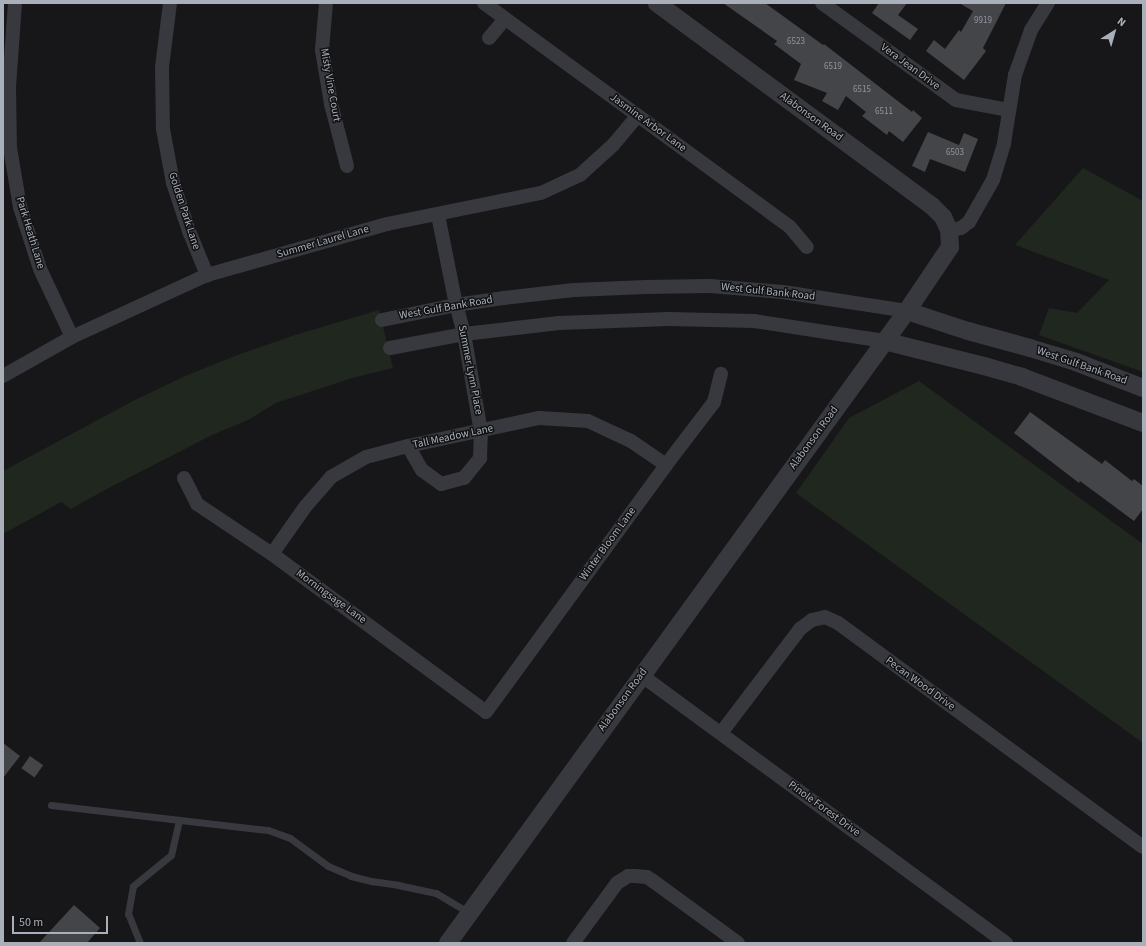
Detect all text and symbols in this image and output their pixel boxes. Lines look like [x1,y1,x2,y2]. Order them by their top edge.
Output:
north arrow [1094,12,1134,52]
text: N [1114,14,1129,30]
house number: 9919 [974,16,992,26]
house number: 6523 [787,37,805,47]
street label: Vera Jean Drive [878,41,942,93]
street label: Misty Vine Court [317,47,343,123]
house number: 6519 [824,62,842,72]
house number: 6515 [853,85,871,95]
street label: Alabonson Road [777,90,845,144]
street label: Jasmine Arbor Lane [607,91,689,155]
house number: 6511 [875,107,893,117]
house number: 6503 [946,148,964,158]
street label: Golden Park Lane [165,171,203,251]
street label: Park Heath Lane [13,195,47,271]
street label: Summer Laurel Lane [276,223,370,261]
street label: West Gulf Bank Road [720,280,816,304]
street label: West Gulf Bank Road [398,293,494,323]
street label: Summer Lynn Place [455,324,485,416]
street label: West Gulf Bank Road [1035,344,1129,388]
street label: Alabonson Road [787,404,841,472]
street label: Tall Meadow Lane [412,422,494,452]
street label: Winter Bloom Lane [577,505,639,583]
street label: Morningsage Lane [293,567,369,627]
street label: Pecan Wood Drive [883,654,957,714]
street label: Alabonson Road [596,666,650,734]
street label: Pinole Forest Drive [785,778,863,840]
scale bar [14,908,110,934]
text: 50 m [19,914,43,931]

